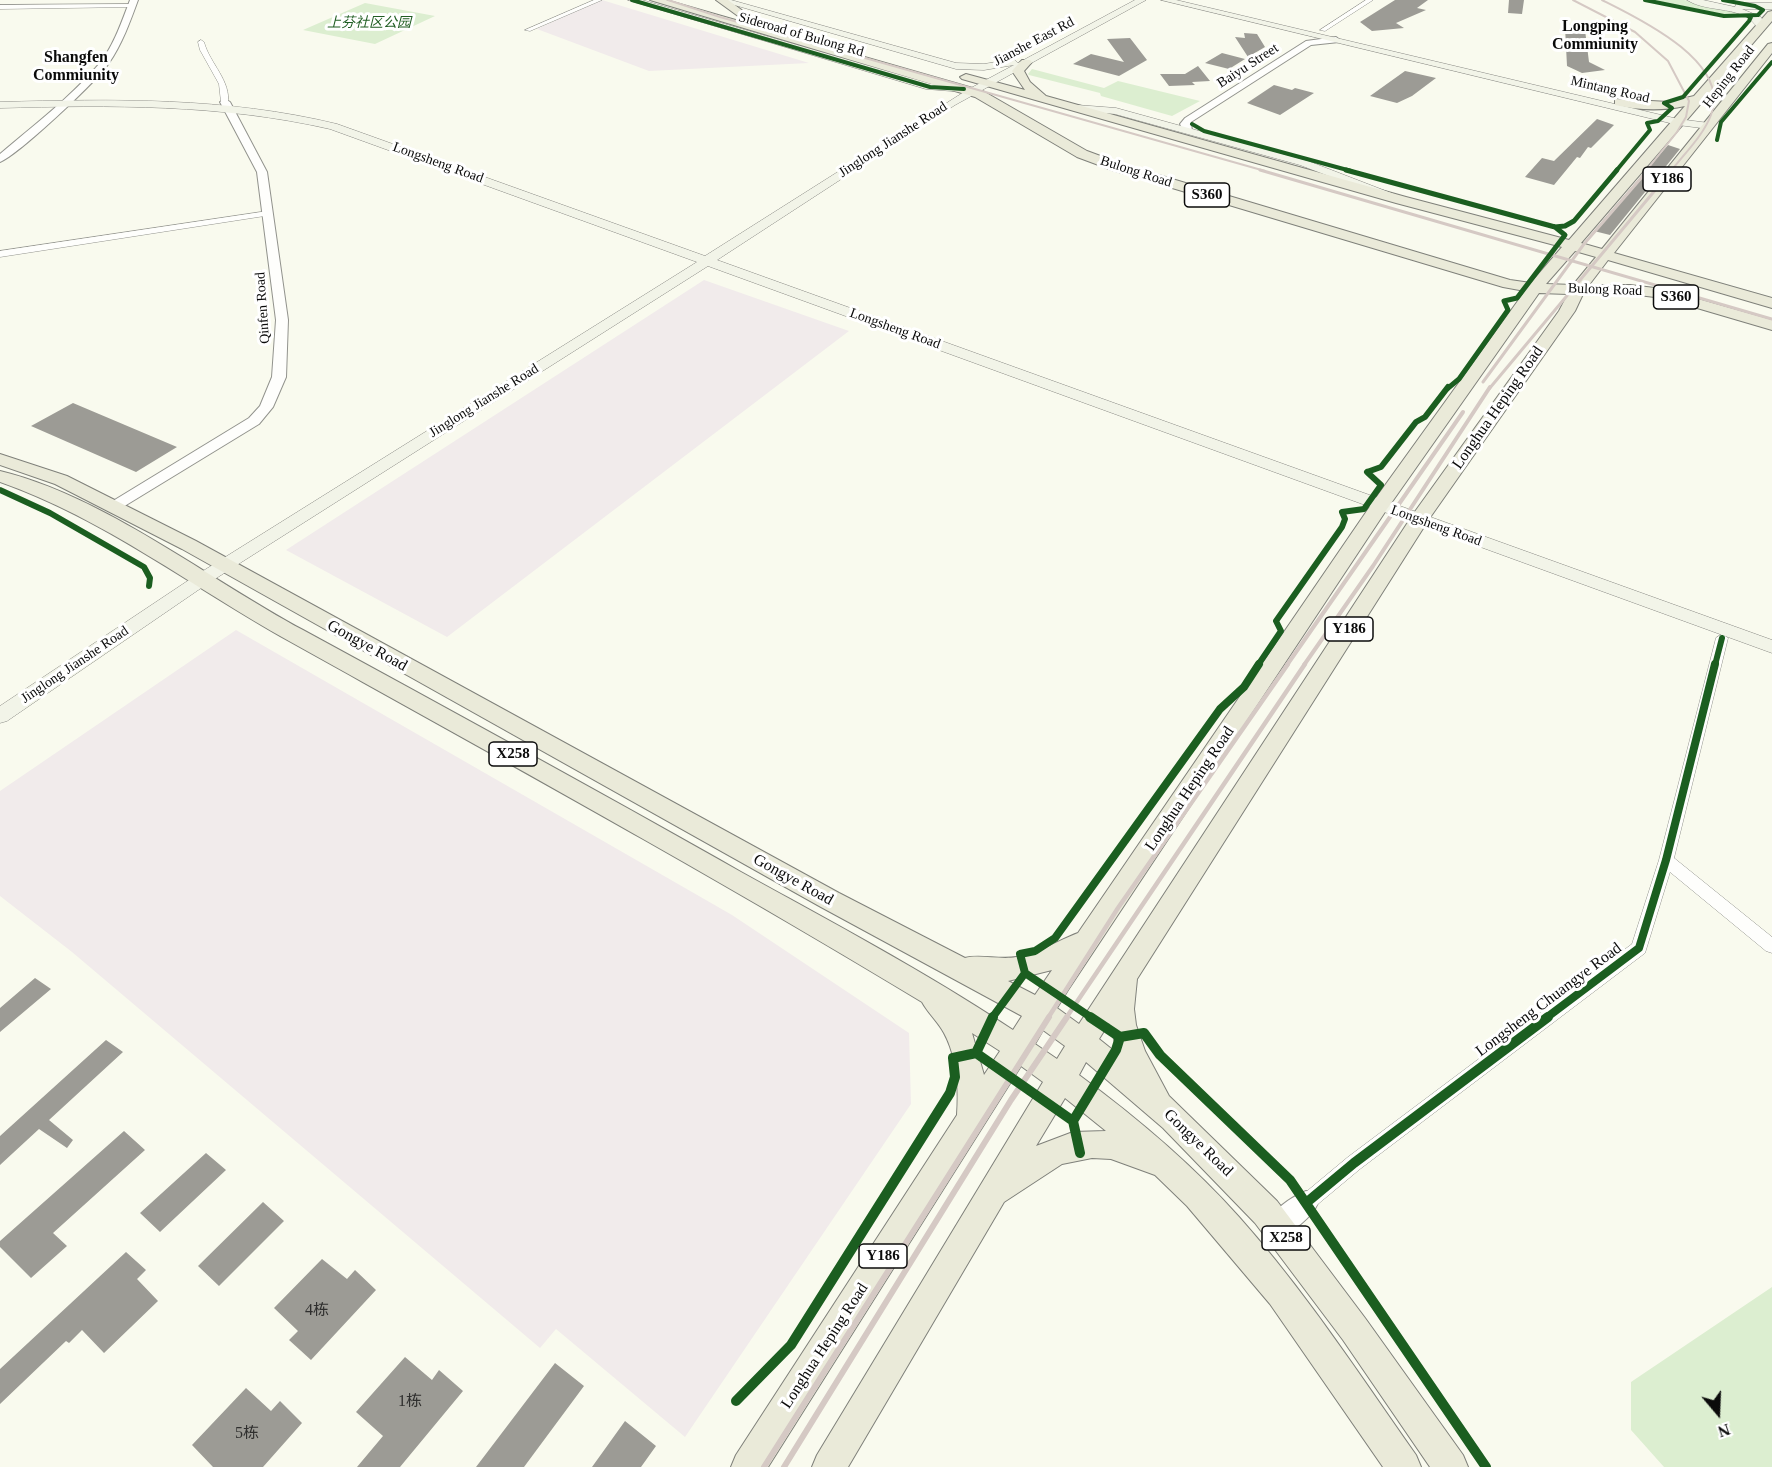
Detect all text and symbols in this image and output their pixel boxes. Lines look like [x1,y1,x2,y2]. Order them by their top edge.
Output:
street label: Sideroad of Bulong Rd [736,9,866,61]
street label: Jianshe East Rd [991,14,1077,70]
park label: 上芬社区公园 [327,15,411,31]
district label: Longping Commiunity [1552,17,1638,55]
street label: Baiyu Street [1214,40,1282,92]
street label: Heping Road [1700,43,1758,111]
district label: Shangfen Commiunity [33,48,119,86]
street label: Mintang Road [1569,73,1651,107]
street label: Jinglong Jianshe Road [836,99,950,181]
street label: Longsheng Road [390,139,486,187]
street label: Bulong Road [1098,153,1174,191]
road number: Y186 [1643,167,1691,191]
road number: S360 [1184,183,1230,207]
street label: Qinfen Road [252,272,274,344]
street label: Bulong Road [1568,280,1642,300]
road number: S360 [1654,285,1698,309]
street label: Longsheng Road [847,305,943,353]
street label: Longhua Heping Road [1448,343,1548,473]
street label: Jinglong Jianshe Road [426,360,542,442]
street label: Longsheng Road [1388,502,1484,550]
street label: Gongye Road [324,616,410,676]
road number: Y186 [1325,617,1373,641]
street label: Jinglong Jianshe Road [18,623,132,707]
street label: Longhua Heping Road [1141,723,1239,855]
road number: X258 [489,742,537,766]
street label: Gongye Road [750,850,836,910]
street label: Longsheng Chuangye Road [1472,939,1626,1061]
street label: Gongye Road [1160,1105,1236,1181]
road number: X258 [1262,1226,1310,1250]
road number: Y186 [859,1244,907,1268]
street label: Longhua Heping Road [777,1280,873,1412]
house number: 4栋 [305,1301,329,1321]
north arrow [1688,1383,1748,1443]
house number: 1栋 [398,1392,422,1412]
text: N [1716,1421,1732,1440]
house number: 5栋 [235,1424,259,1444]

